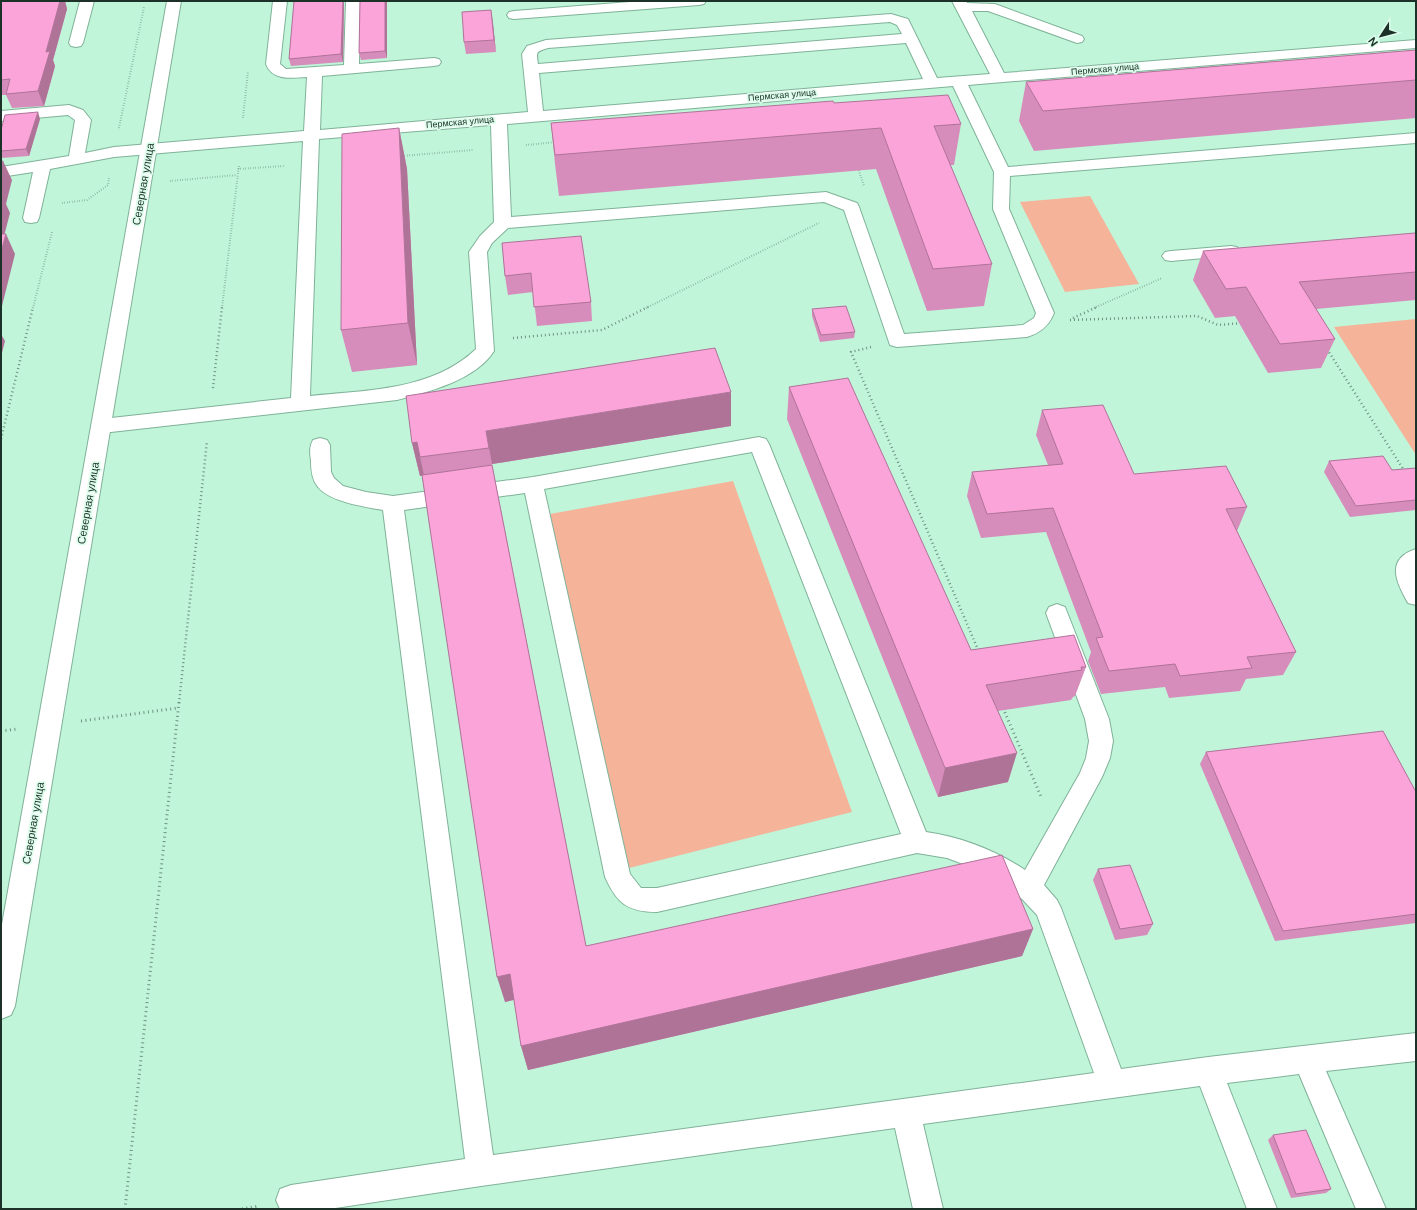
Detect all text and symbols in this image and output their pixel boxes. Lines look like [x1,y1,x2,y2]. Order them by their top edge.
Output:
north arrow [1361,16,1401,56]
text: N [1365,35,1381,49]
street label: Пермская улица [1070,60,1140,78]
street label: Пермская улица [747,86,817,104]
street label: Пермская улица [425,113,495,131]
street label: Северная улица [129,141,157,226]
street label: Северная улица [74,460,102,545]
street label: Северная улица [19,780,47,865]

